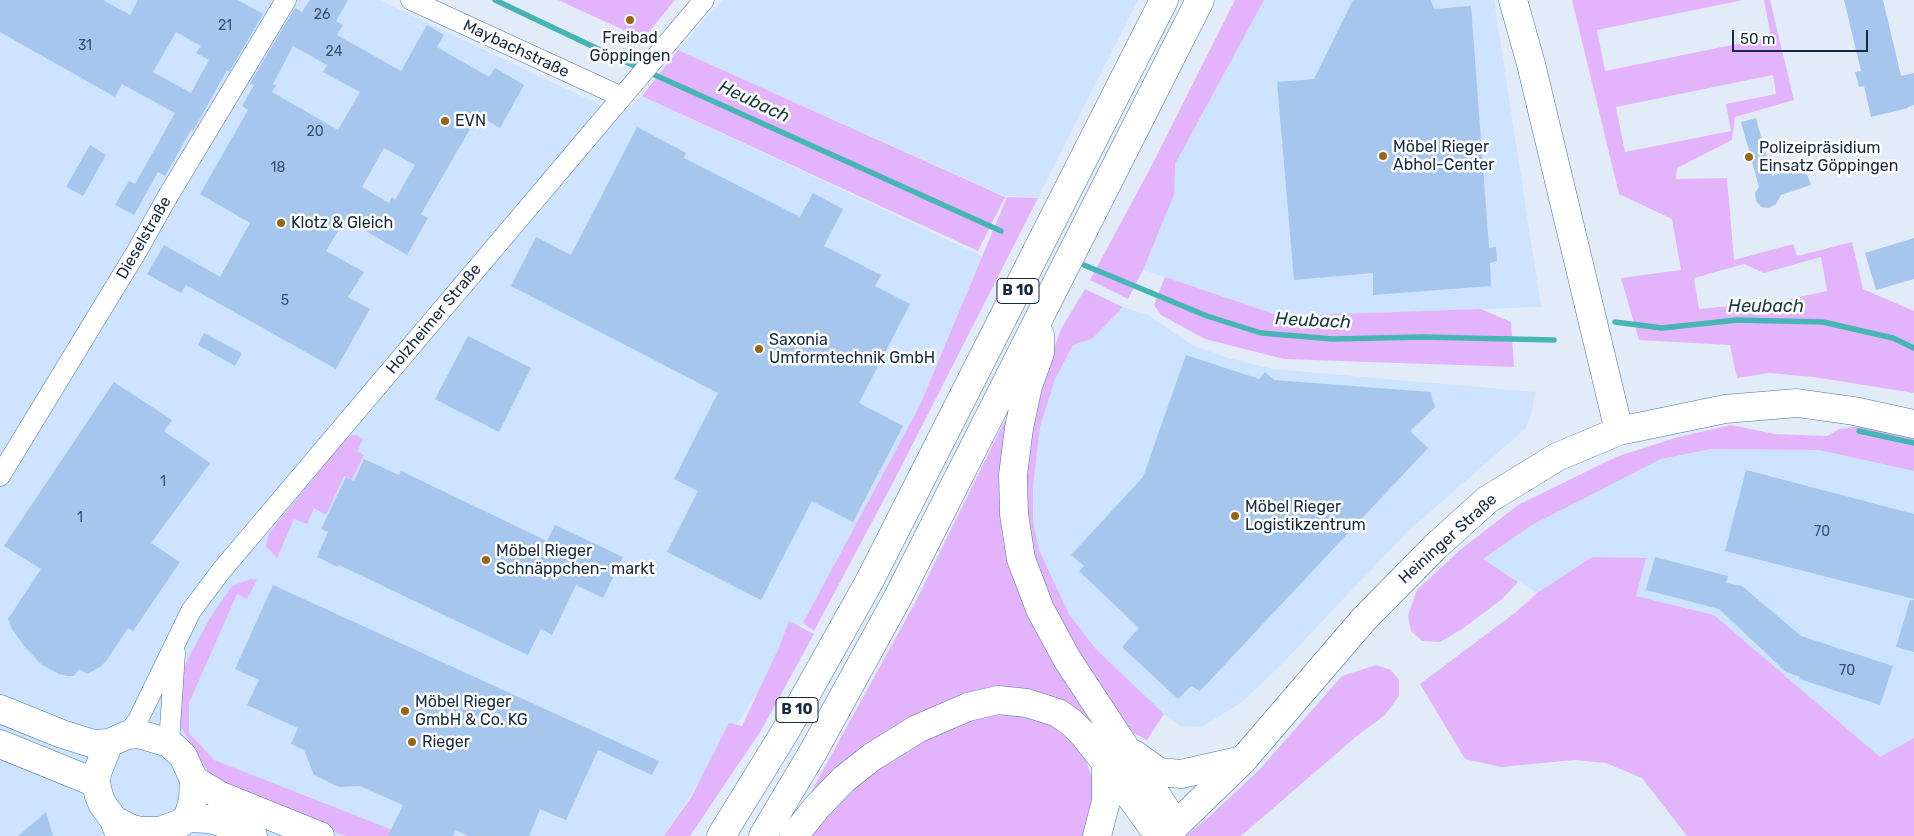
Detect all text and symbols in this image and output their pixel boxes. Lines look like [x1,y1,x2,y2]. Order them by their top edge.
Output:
house number: 26 [314,7,330,23]
marker: Freibad Göppingen [624,14,636,26]
street label: Maybachstraße [460,16,572,82]
house number: 21 [218,18,232,34]
scale bar [1734,20,1870,52]
place label: Freibad Göppingen [590,28,670,66]
text: 50 m [1740,30,1775,48]
house number: 31 [78,38,92,54]
house number: 24 [326,44,342,60]
water label: Heubach [715,76,793,128]
place label: EVN [455,111,486,131]
marker: EVN [439,115,451,127]
house number: 20 [306,124,324,140]
place label: Möbel Rieger Abhol-Center [1393,137,1494,175]
place label: Polizeipräsidium Einsatz Göppingen [1759,138,1898,176]
marker: Möbel Rieger Abhol-Center [1377,150,1389,162]
marker: Polizeipräsidium Einsatz Göppingen [1743,151,1755,163]
house number: 18 [271,160,285,176]
street label: Dieselstraße [113,193,175,283]
place label: Klotz & Gleich [291,213,393,233]
marker: Klotz & Gleich [275,217,287,229]
street label: Holzheimer Straße [382,260,486,378]
road number: B 10 [997,278,1039,304]
house number: 5 [281,293,289,309]
water label: Heubach [1728,296,1804,318]
water label: Heubach [1275,308,1351,334]
place label: Saxonia Umformtechnik GmbH [769,330,935,368]
marker: Saxonia Umformtechnik GmbH [753,343,765,355]
house number: 1 [160,474,166,490]
street label: Heininger Straße [1395,490,1501,588]
place label: Möbel Rieger Logistikzentrum [1245,497,1366,535]
house number: 1 [77,510,83,526]
marker: Möbel Rieger Logistikzentrum [1229,510,1241,522]
house number: 70 [1814,524,1830,540]
place label: Möbel Rieger Schnäppchen- markt [496,541,655,579]
marker: Möbel Rieger Schnäppchen- markt [480,554,492,566]
house number: 70 [1839,663,1855,679]
place label: Möbel Rieger GmbH & Co. KG [415,692,528,730]
road number: B 10 [776,698,818,722]
marker: Möbel Rieger GmbH & Co. KG [399,705,411,717]
place label: Rieger [422,732,470,752]
marker: Rieger [406,736,418,748]

